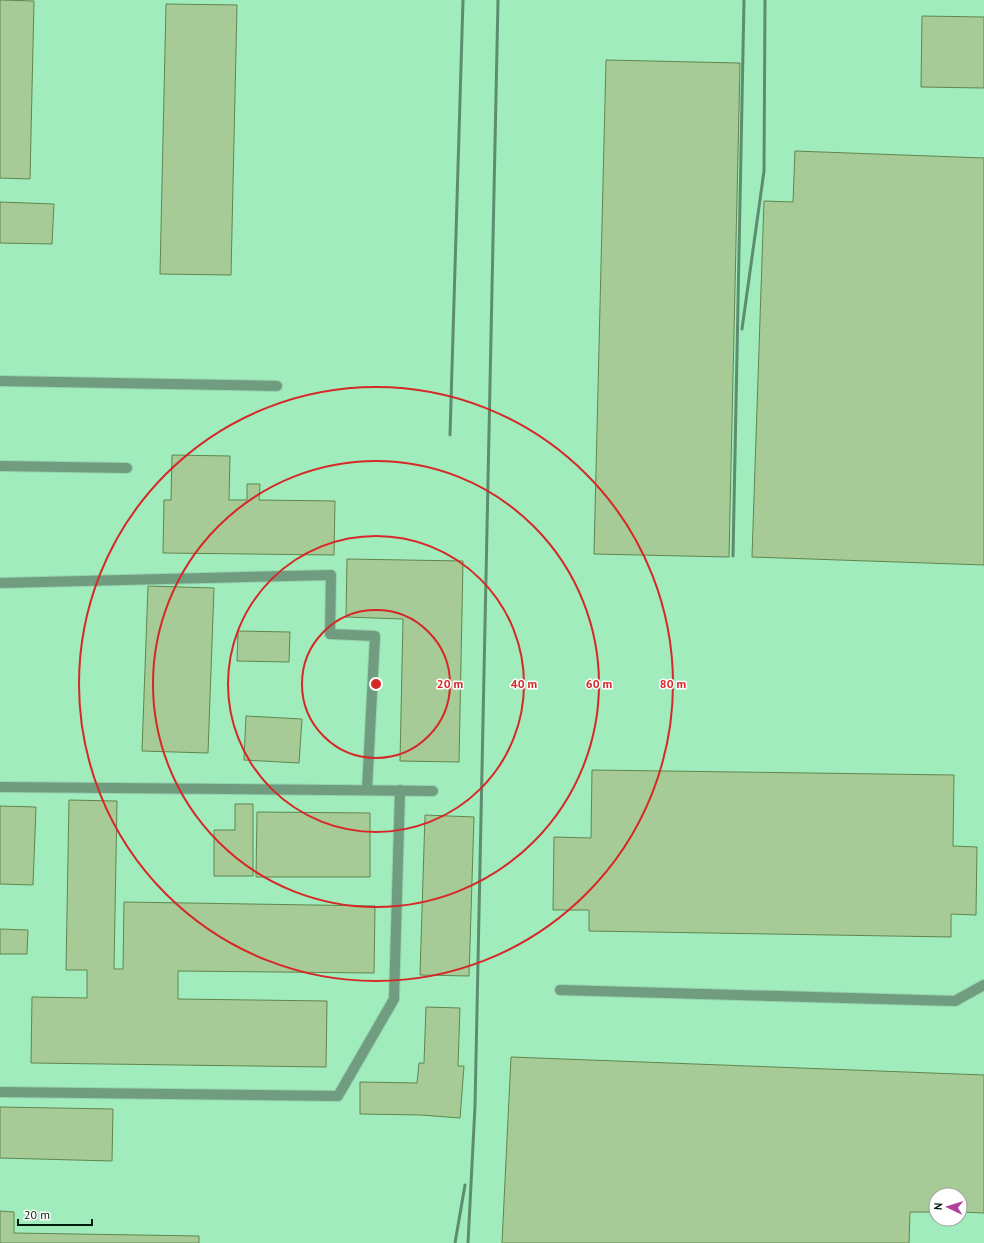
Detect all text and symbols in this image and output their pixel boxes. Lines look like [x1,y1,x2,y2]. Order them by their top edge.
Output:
text: 20 m [437,676,463,691]
text: 40 m [511,676,537,691]
text: 60 m [586,676,612,691]
text: 80 m [660,676,686,691]
centre of rings [369,677,383,691]
north arrow [928,1187,968,1227]
scale bar [18,1201,92,1227]
text: N [931,1202,945,1210]
text: 20 m [24,1207,50,1222]

